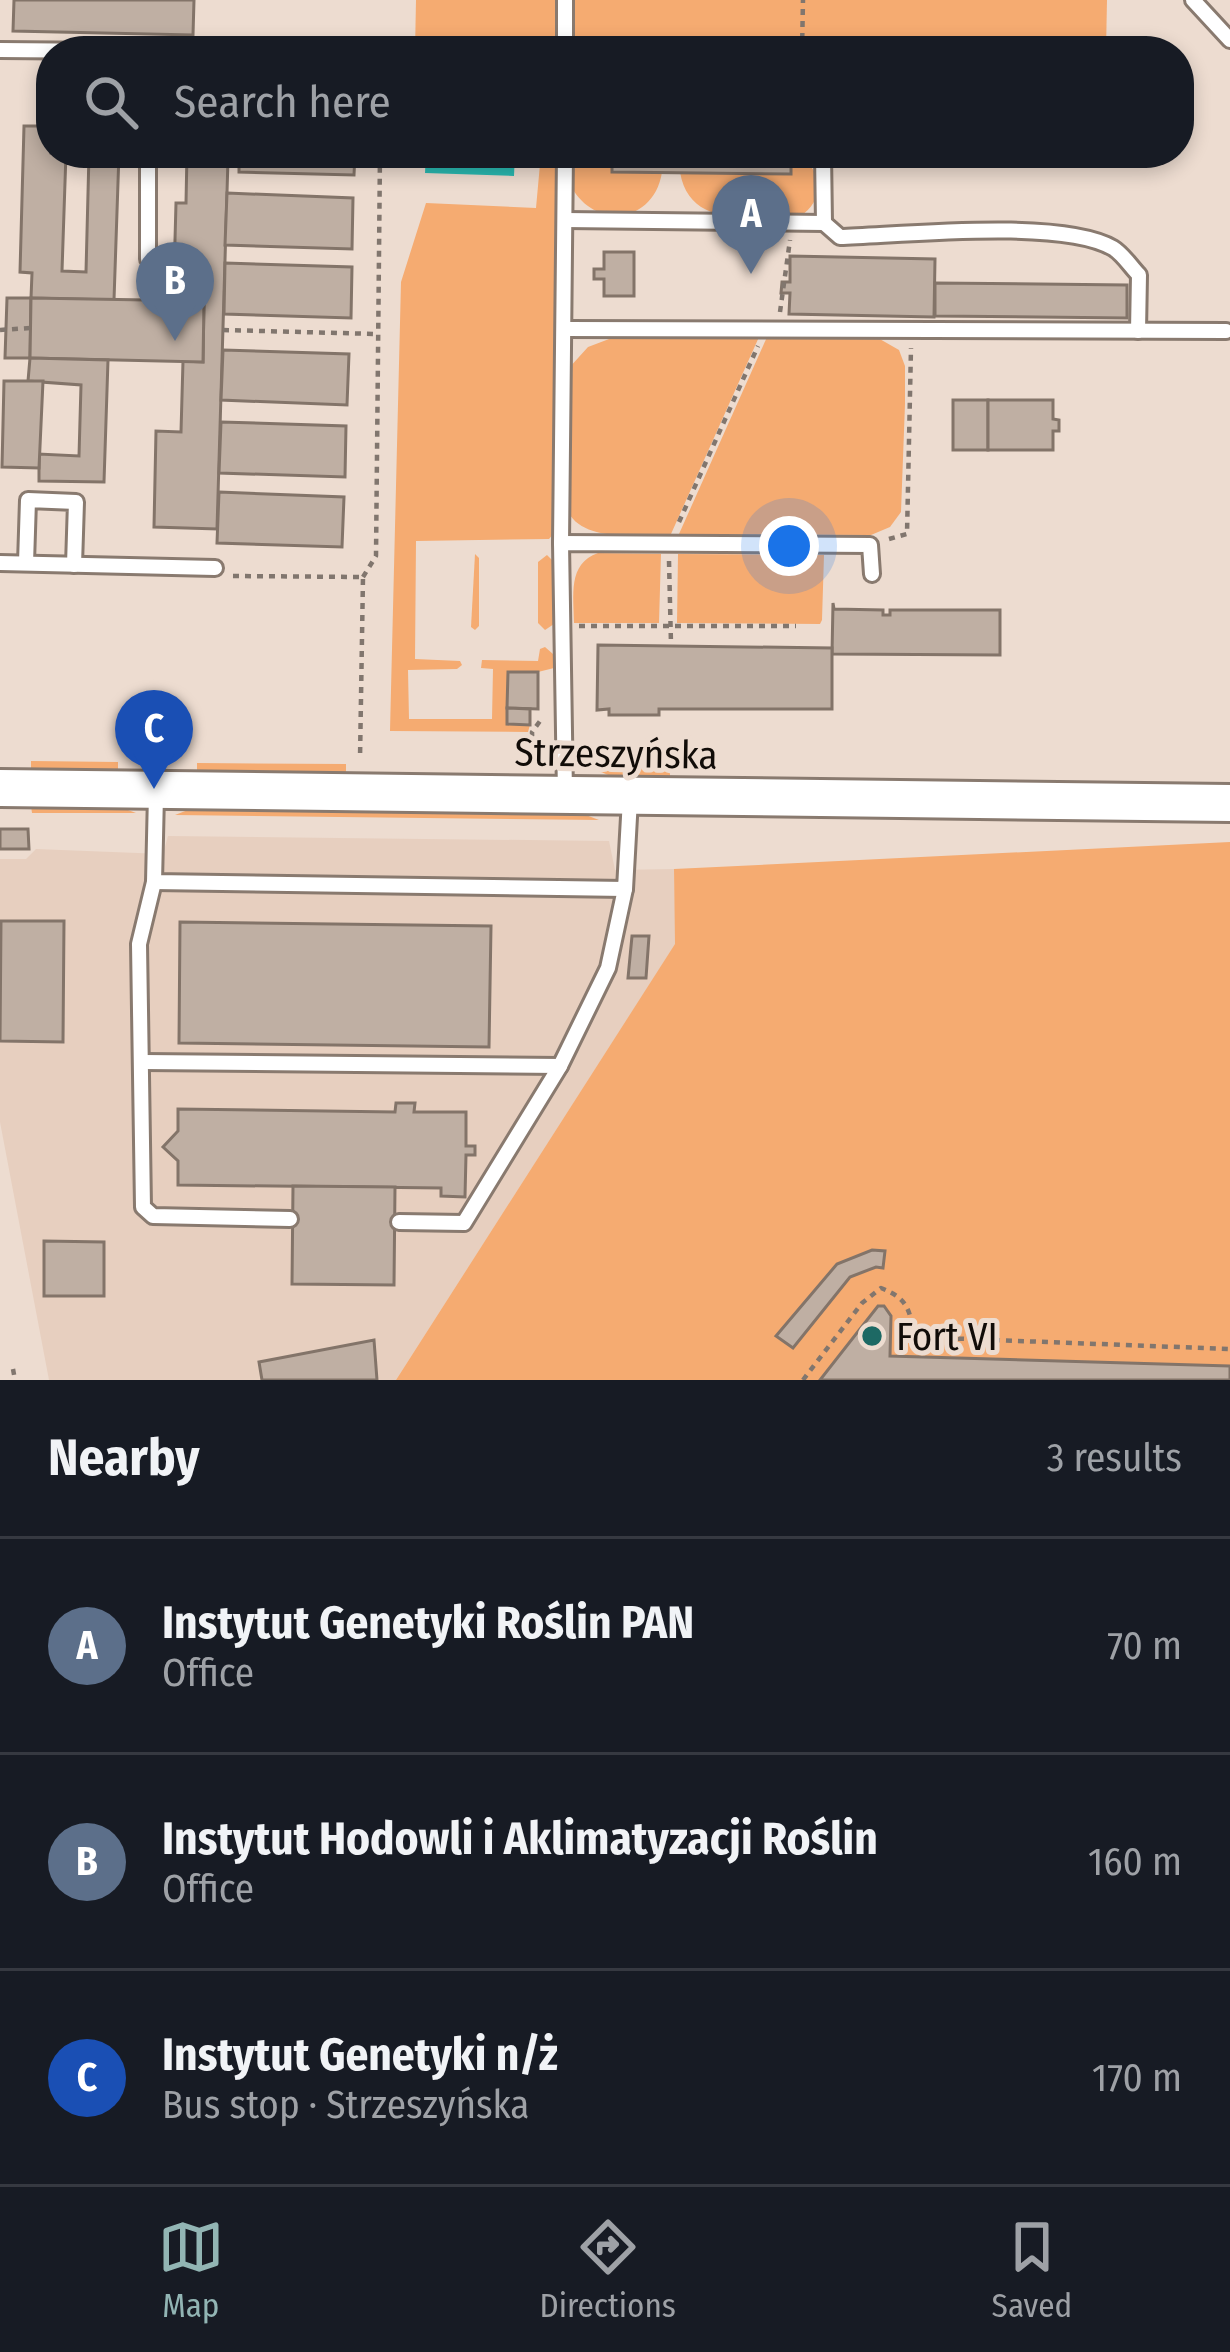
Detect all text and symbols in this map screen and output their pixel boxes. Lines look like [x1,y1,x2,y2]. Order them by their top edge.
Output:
search box [36,36,1194,168]
icon: search [78,69,144,135]
text: Search here [174,75,391,129]
pin: A [712,175,790,274]
pin: B [136,242,214,341]
your location [759,516,819,576]
pin: C [115,690,193,789]
street label: Strzeszyńska [514,729,718,779]
place label: Fort VI [896,1314,998,1360]
marker: Fort VI [859,1323,885,1349]
text: Nearby [48,1427,200,1489]
text: 3 results [1047,1435,1182,1481]
text: Instytut Genetyki Roślin PAN [162,1596,694,1650]
text: A [76,1623,98,1669]
text: 70 m [1107,1623,1182,1669]
text: Office [162,1650,254,1696]
text: Instytut Hodowli i Aklimatyzacji Roślin [162,1812,878,1866]
text: B [76,1839,98,1885]
text: 160 m [1088,1839,1182,1885]
text: Office [162,1866,254,1912]
text: Instytut Genetyki n/ż [162,2028,558,2082]
text: C [77,2055,97,2101]
text: 170 m [1092,2055,1182,2101]
text: Bus stop · Strzeszyńska [162,2082,529,2128]
tab: Map [158,2214,224,2326]
tab: Directions [539,2214,676,2326]
tab: Saved [992,2214,1072,2326]

